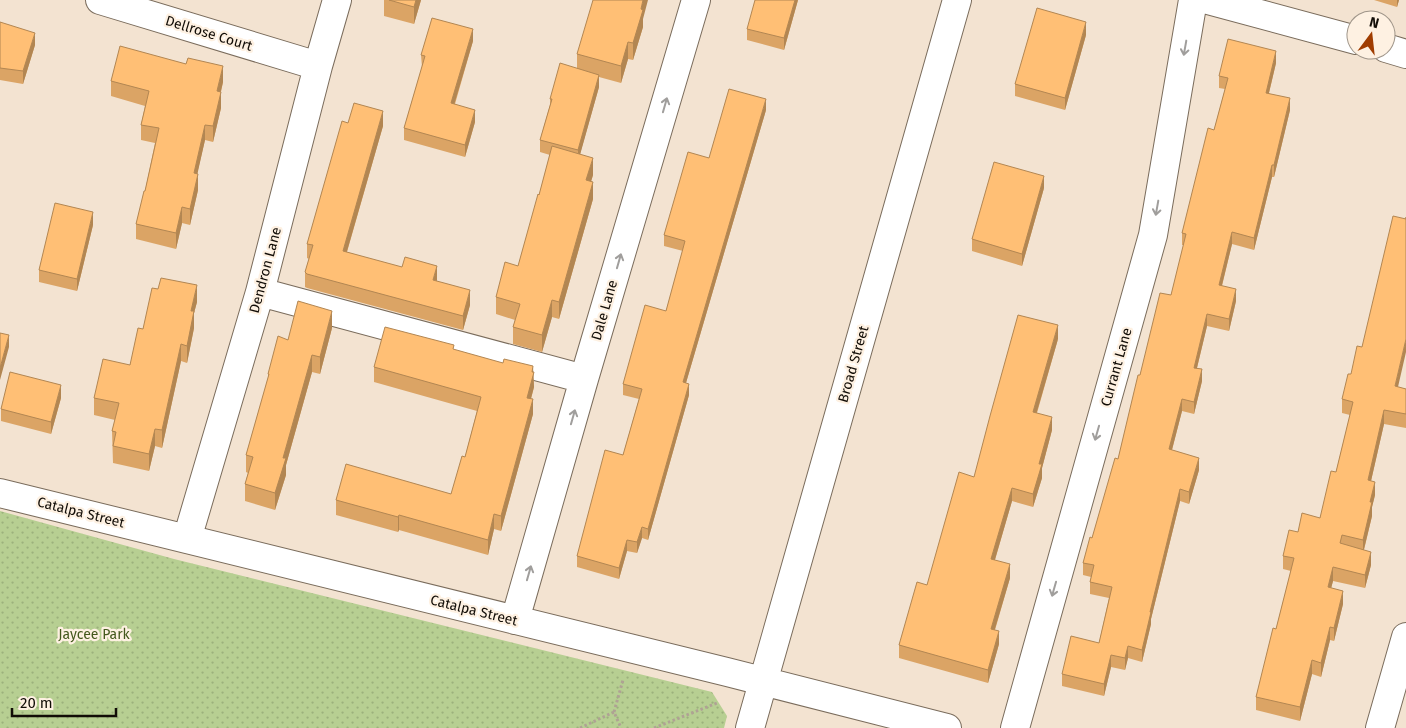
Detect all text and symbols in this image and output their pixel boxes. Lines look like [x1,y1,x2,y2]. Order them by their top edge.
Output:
north arrow [1346,10,1396,60]
street label: Dellrose Court [163,12,255,55]
text: N [1368,14,1381,32]
one-way arrow [1180,40,1190,56]
one-way arrow [660,98,670,114]
one-way arrow [1152,200,1162,216]
street label: Dendron Lane [246,225,285,315]
one-way arrow [614,253,624,269]
street label: Dale Lane [588,278,621,342]
street label: Broad Street [834,323,873,405]
street label: Currant Lane [1097,326,1136,408]
one-way arrow [569,409,578,425]
one-way arrow [1092,424,1102,440]
street label: Catalpa Street [35,493,127,532]
one-way arrow [524,566,534,582]
one-way arrow [1048,581,1058,597]
street label: Catalpa Street [428,591,520,630]
park label: Jaycee Park [58,626,131,643]
scale bar [12,686,116,718]
text: 20 m [20,694,53,712]

